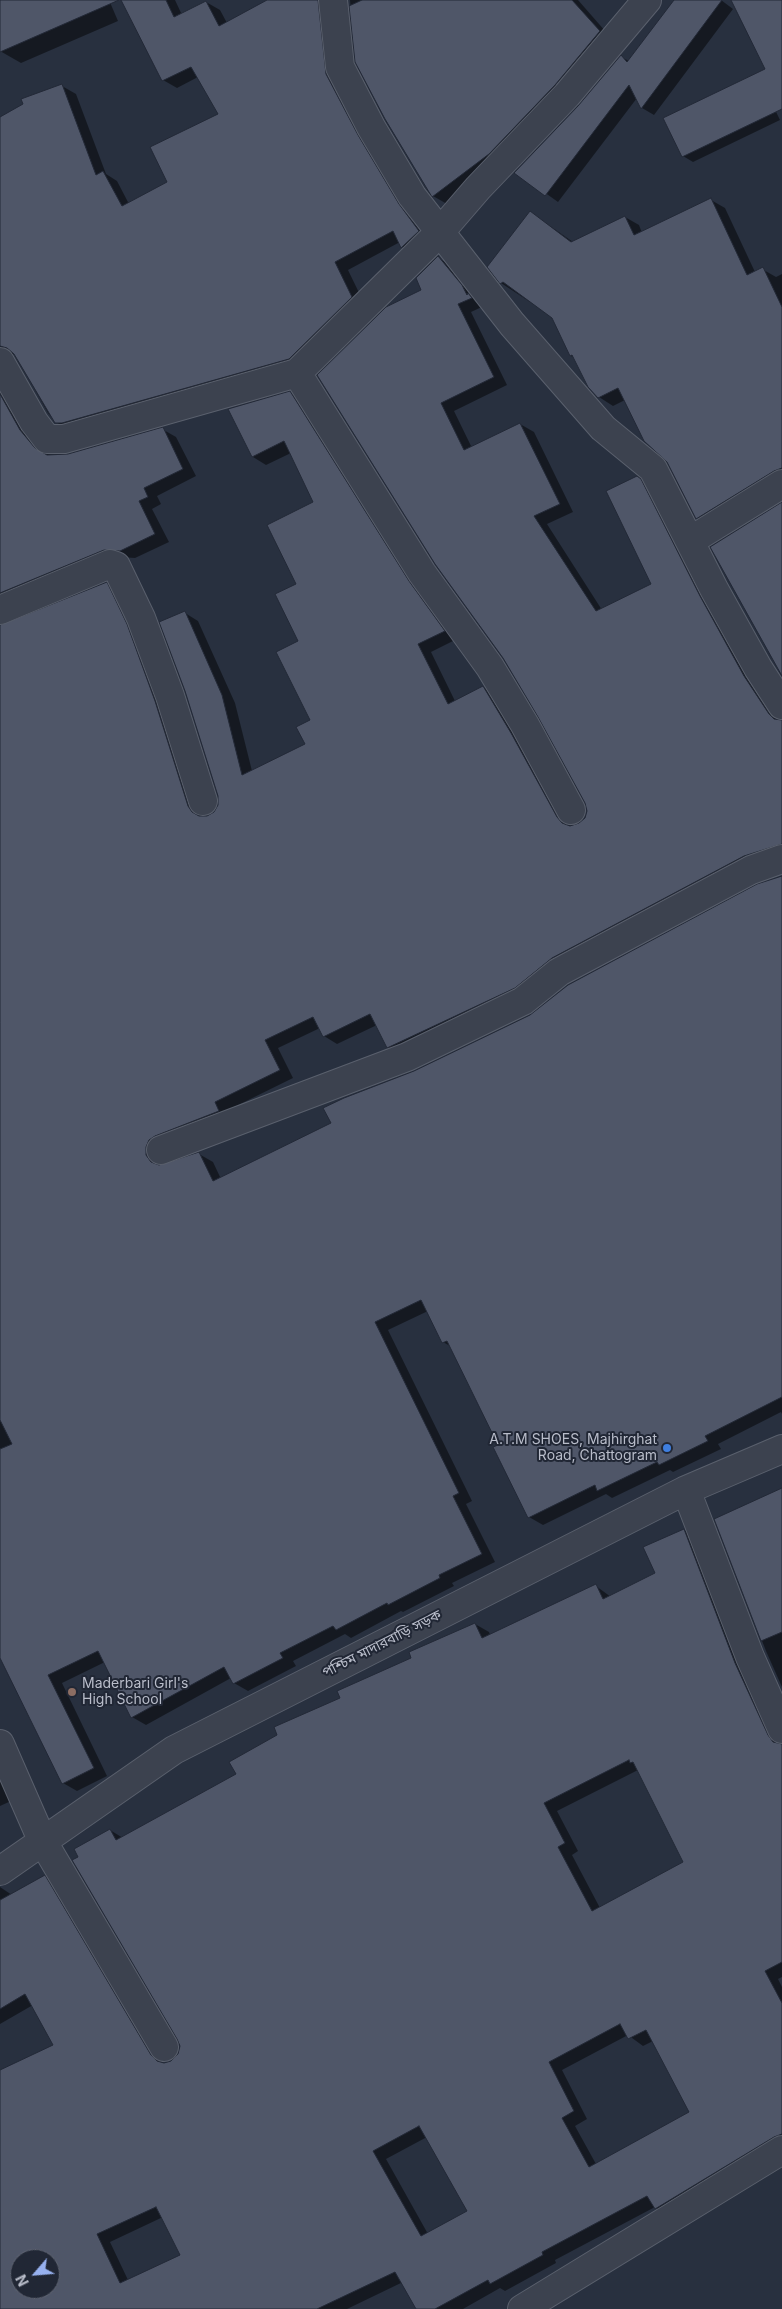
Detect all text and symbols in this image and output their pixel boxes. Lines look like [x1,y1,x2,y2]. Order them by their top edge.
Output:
place label: A.T.M SHOES, Majhirghat Road, Chattogram [489,1432,657,1464]
marker: A.T.M SHOES, Majhirghat Road, Chattogram [661,1442,673,1454]
street label: পশ্চিম মাদারবাড়ি সড়ক [320,1607,444,1681]
place label: Maderbari Girl's High School [82,1676,188,1708]
marker: Maderbari Girl's High School [66,1686,78,1698]
north arrow [10,2249,60,2299]
text: N [12,2272,32,2289]

